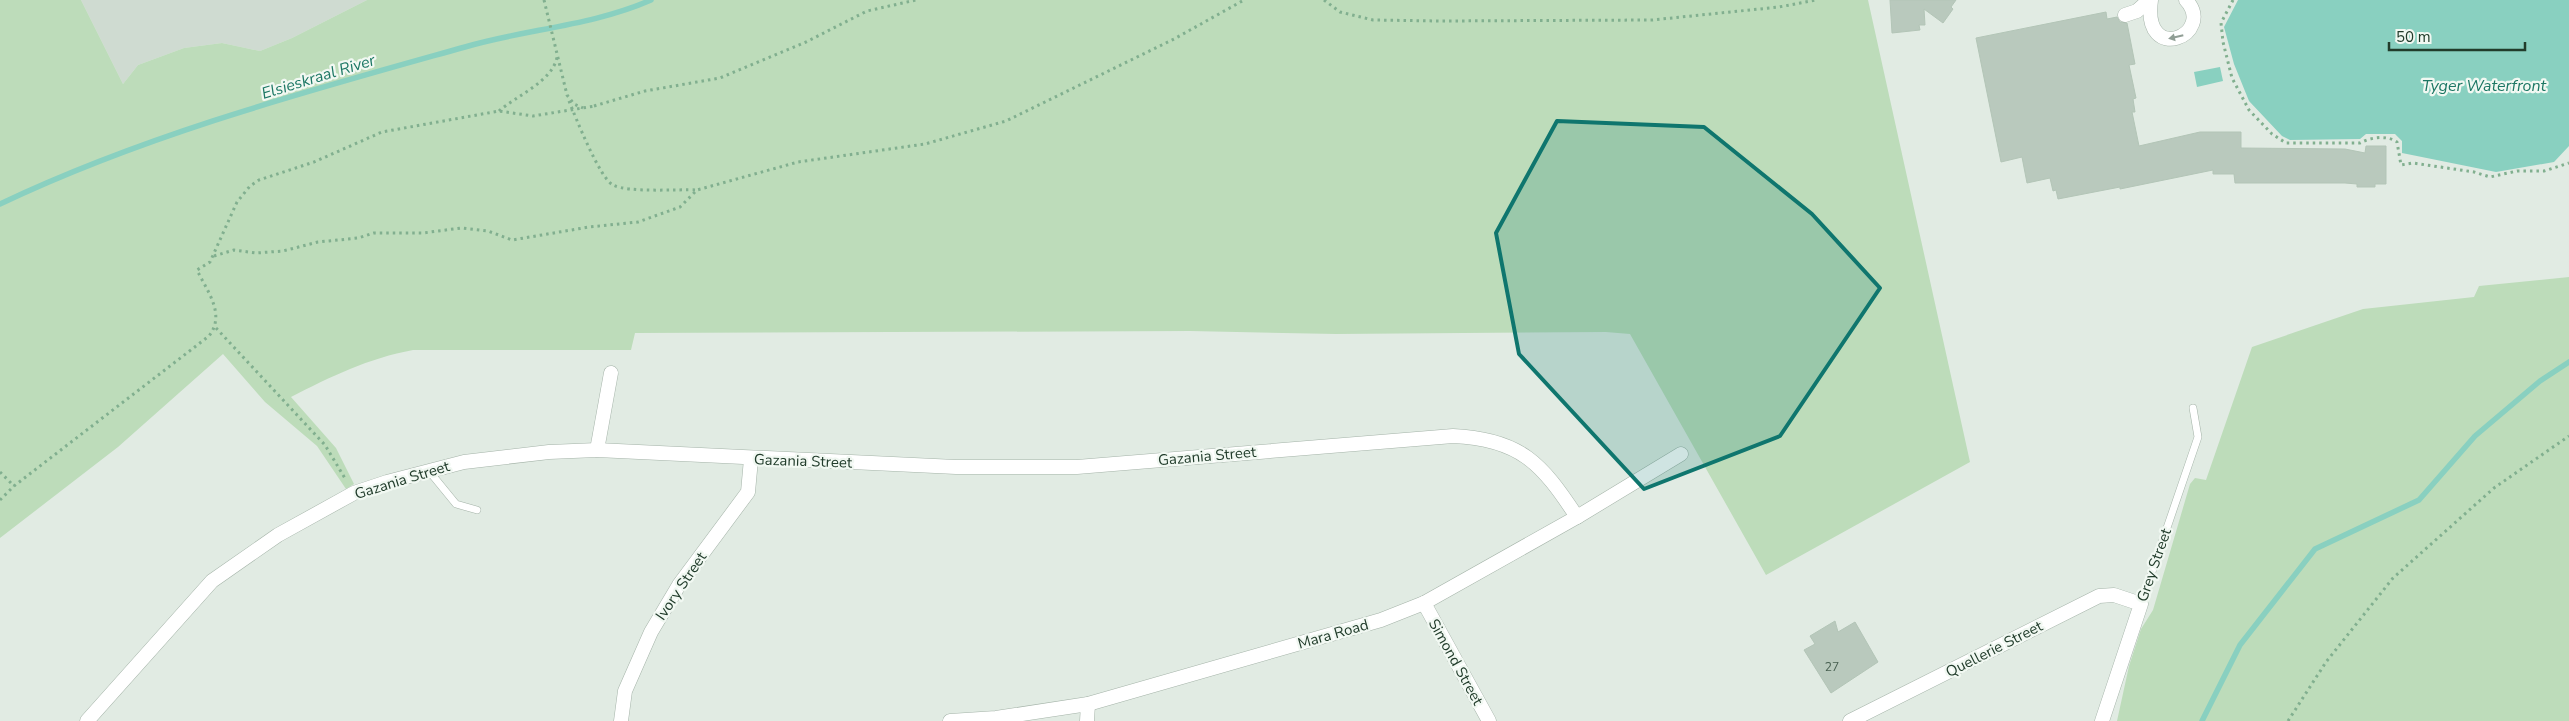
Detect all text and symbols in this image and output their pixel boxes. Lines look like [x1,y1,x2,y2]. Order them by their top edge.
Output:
scale bar [2389,20,2525,52]
text: 50 m [2396,27,2431,47]
one-way arrow [2168,33,2184,41]
water label: Elsieskraal River [259,49,379,105]
water label: Tyger Waterfront [2422,75,2547,97]
street label: Gazania Street [1157,442,1258,470]
street label: Gazania Street [753,449,853,473]
street label: Gazania Street [352,456,453,504]
street label: Grey Street [2132,525,2176,604]
street label: Ivory Street [651,547,712,624]
street label: Mara Road [1295,614,1371,654]
street label: Simond Street [1424,615,1488,709]
street label: Quellerie Street [1942,616,2047,682]
house number: 27 [1825,659,1839,675]

